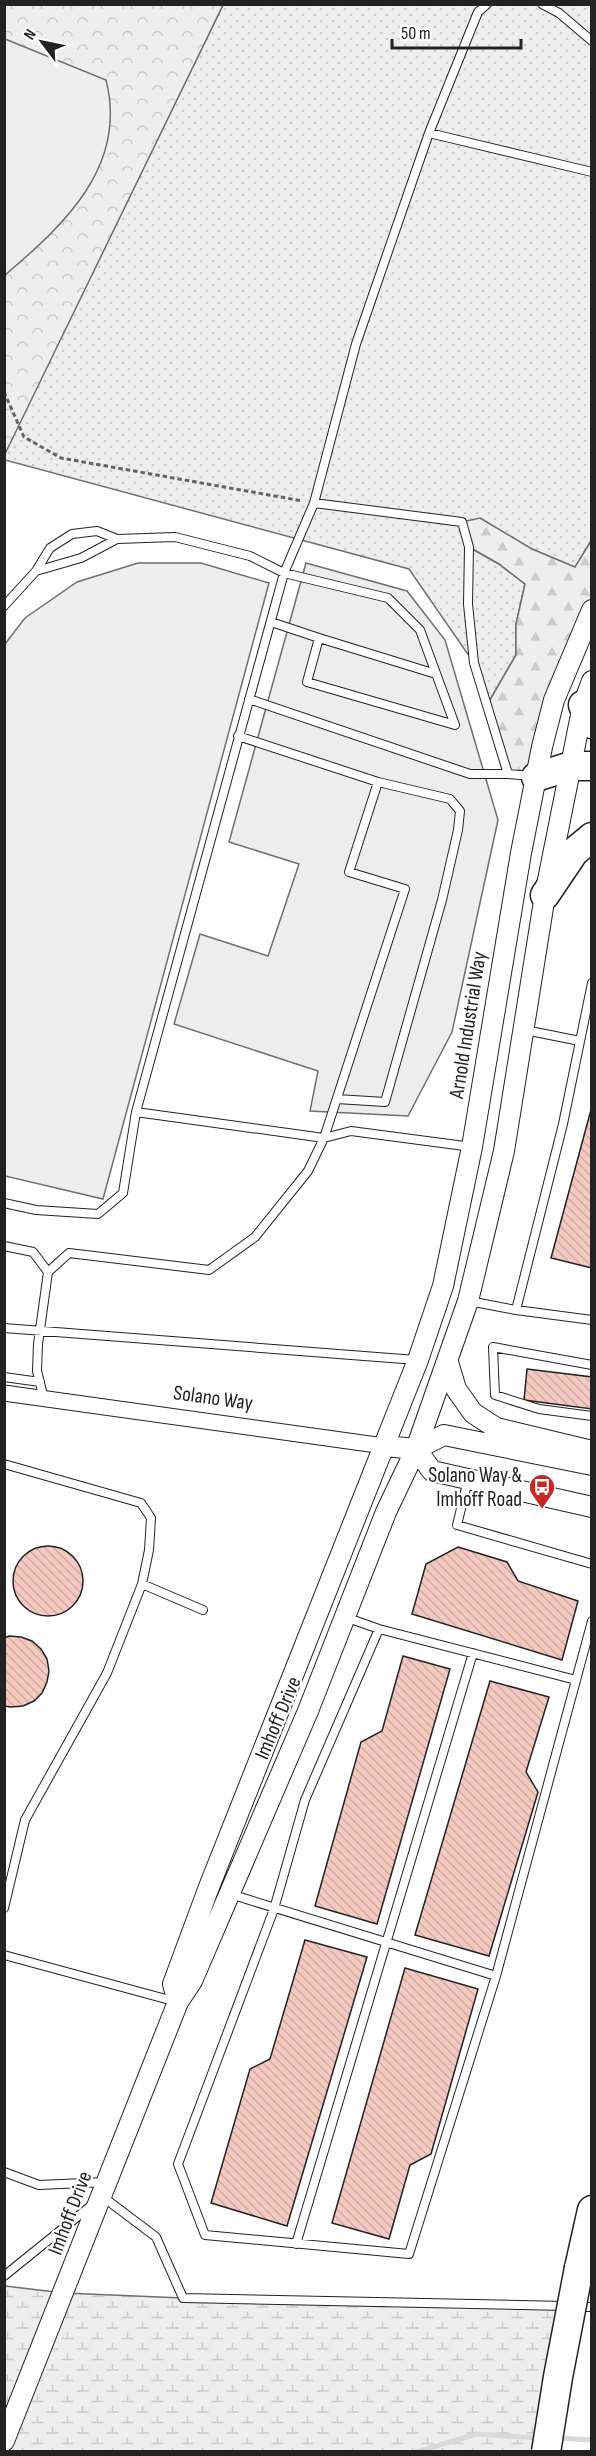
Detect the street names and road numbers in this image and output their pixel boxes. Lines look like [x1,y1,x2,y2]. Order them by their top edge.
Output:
street label: Arnold Industrial Way [444,950,492,1101]
street label: Solano Way [172,1380,254,1416]
street label: Imhoff Drive [249,1673,307,1763]
street label: Imhoff Drive [43,2168,97,2258]

